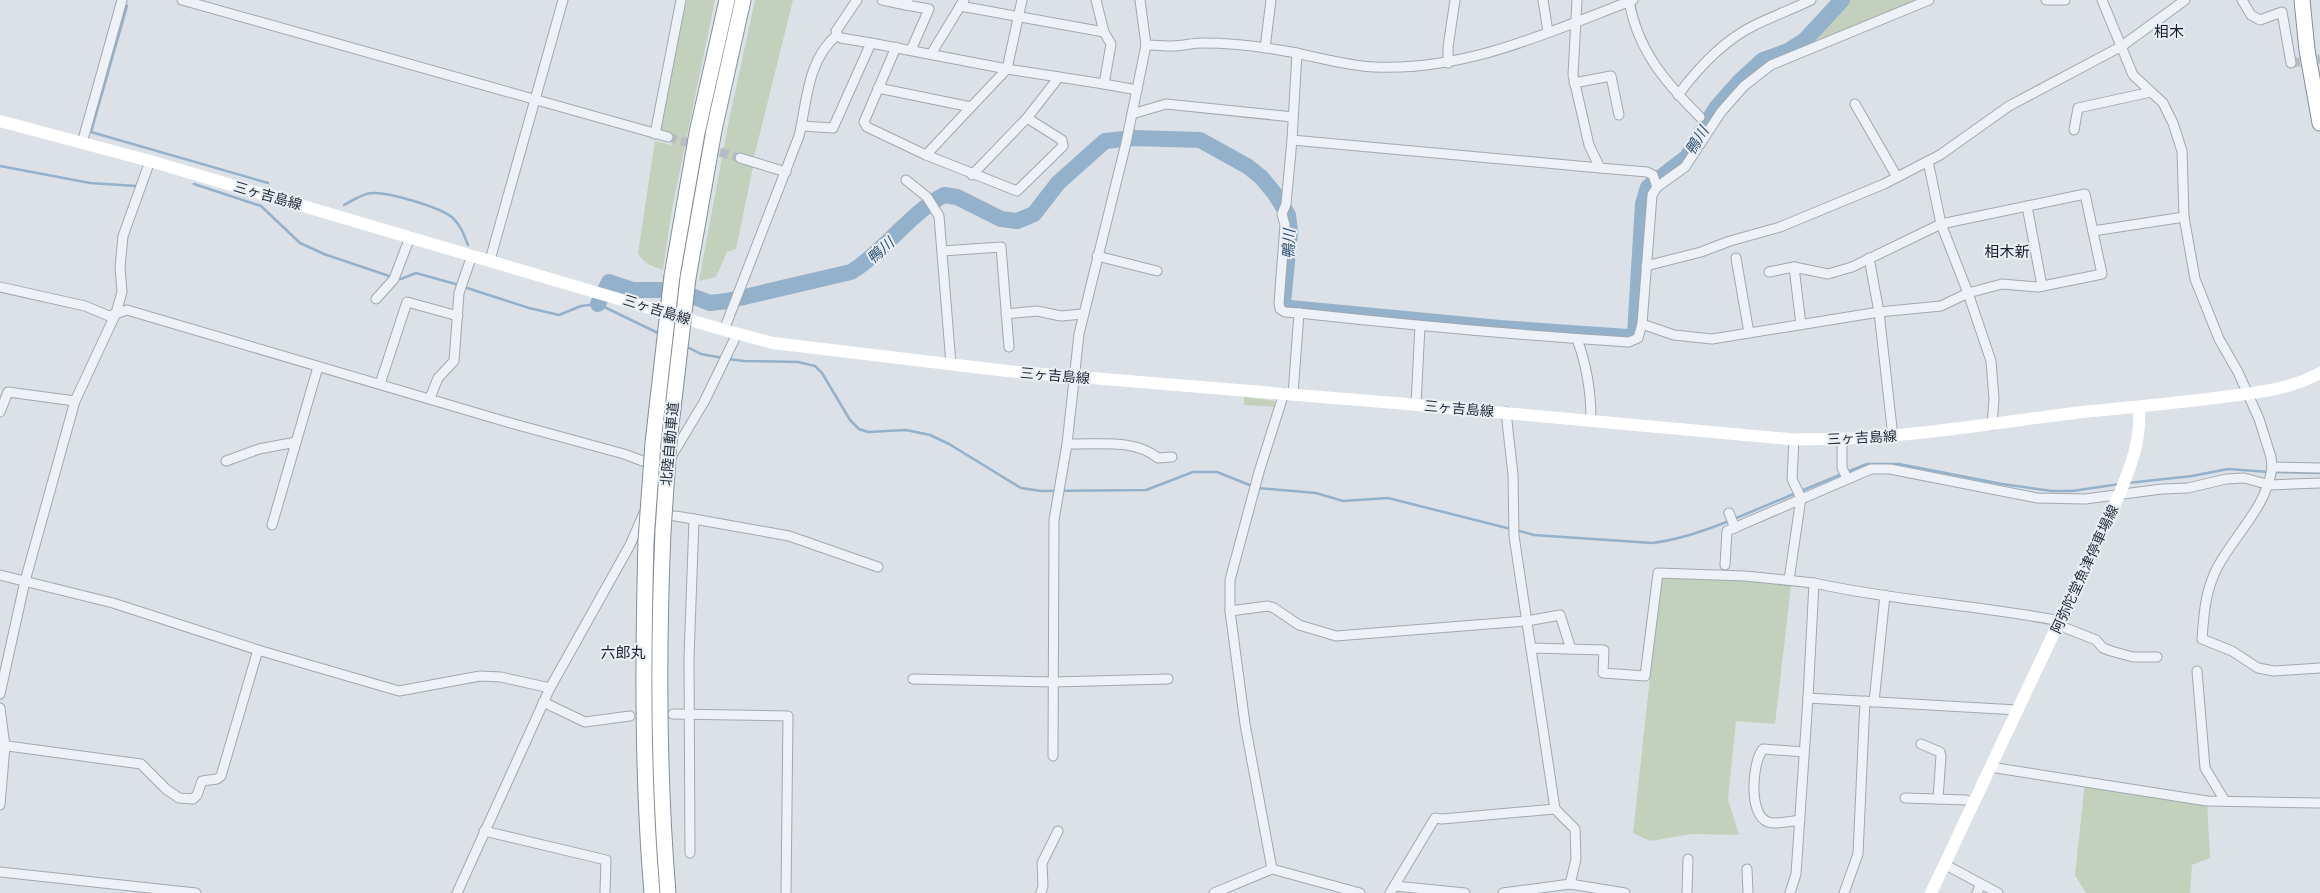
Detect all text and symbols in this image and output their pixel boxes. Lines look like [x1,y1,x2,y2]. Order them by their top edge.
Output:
district label: 相木 [2154,22,2184,40]
water label: 鴨川 [1680,121,1713,157]
street label: 三ヶ吉島線 [232,177,304,213]
water label: 鴨川 [1278,227,1298,259]
water label: 鴨川 [863,232,899,267]
district label: 相木新 [1984,242,2030,260]
street label: 三ヶ吉島線 [621,291,693,327]
street label: 三ヶ吉島線 [1019,363,1091,387]
street label: 三ヶ吉島線 [1423,396,1495,420]
street label: 北陸自動車道 [657,401,681,487]
street label: 三ヶ吉島線 [1827,427,1897,447]
street label: 阿弥陀堂魚津停車場線 [2047,502,2121,636]
district label: 六郎丸 [600,643,646,661]

